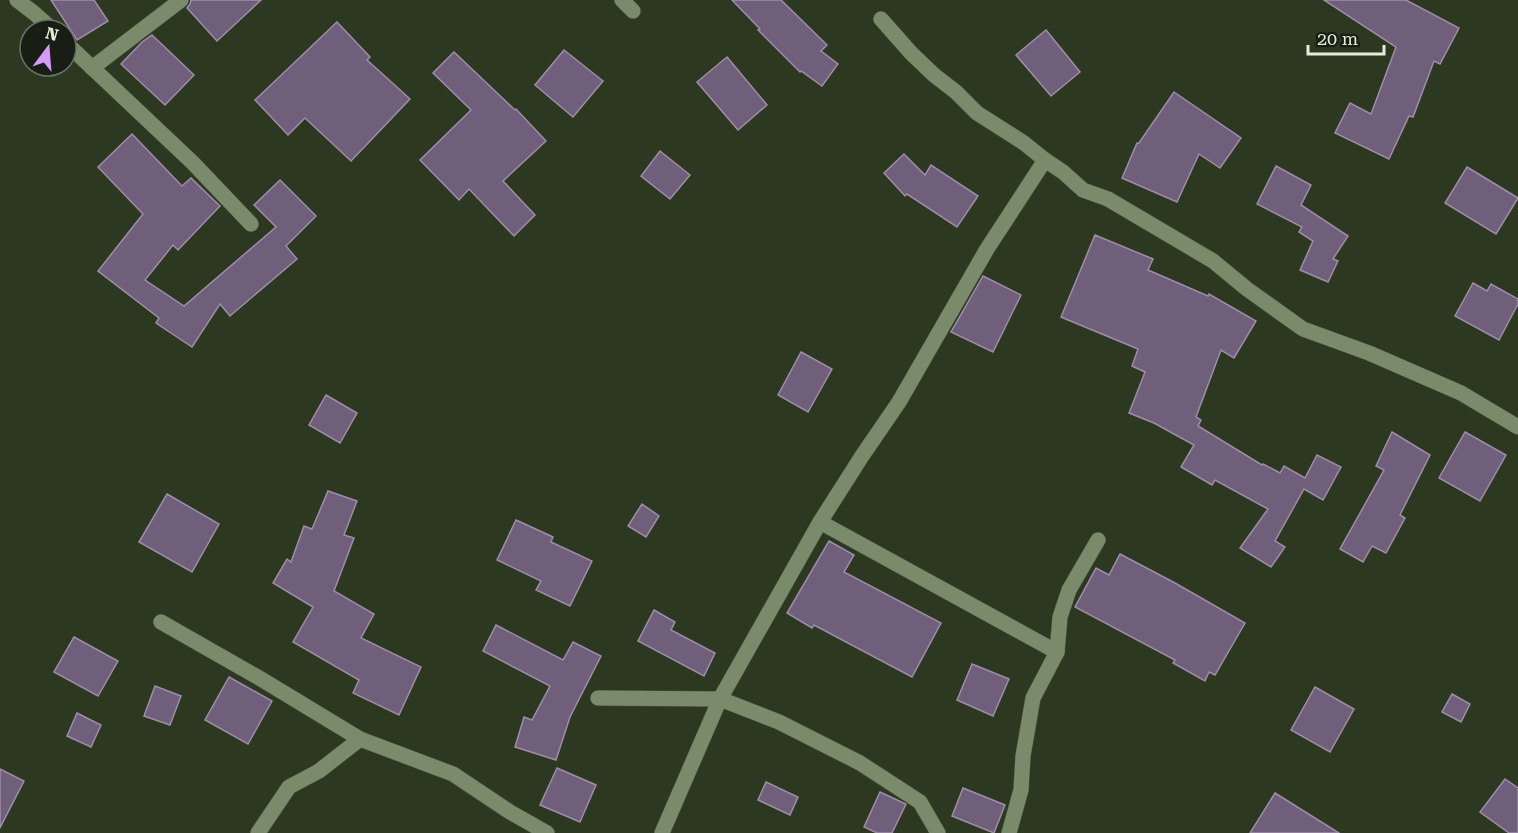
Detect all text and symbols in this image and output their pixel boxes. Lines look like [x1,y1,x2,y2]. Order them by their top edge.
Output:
north arrow [18,18,78,78]
scale bar [1308,18,1384,56]
text: N [43,23,61,45]
text: 20 m [1317,28,1358,49]

